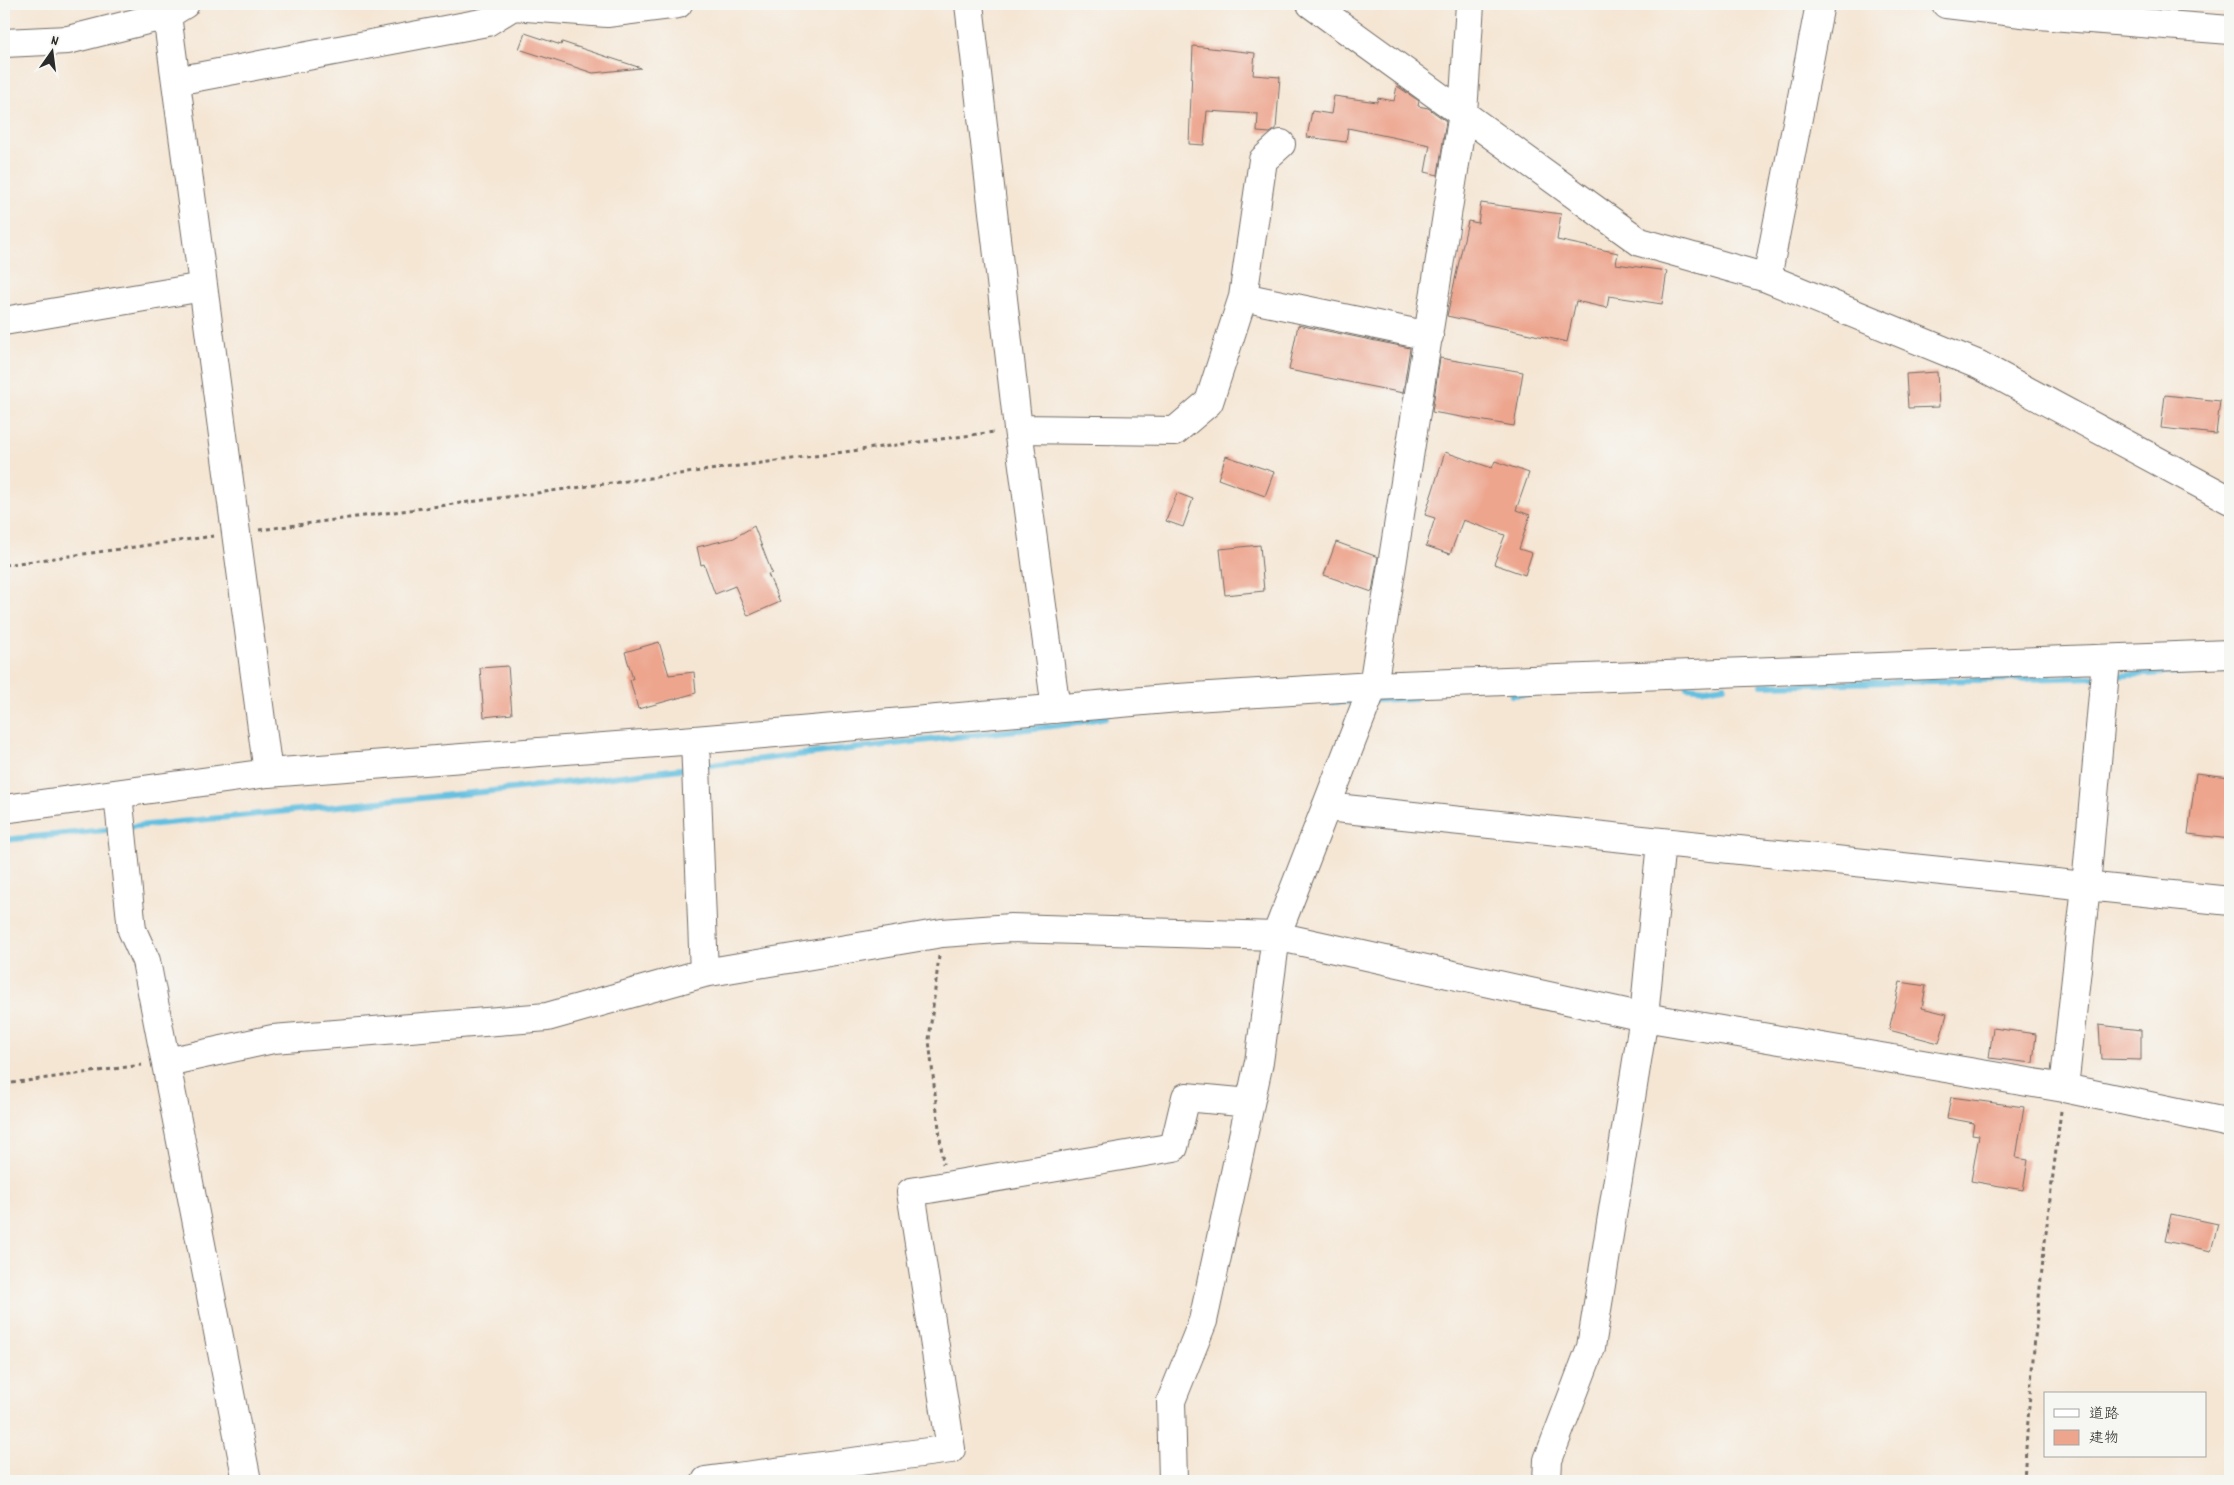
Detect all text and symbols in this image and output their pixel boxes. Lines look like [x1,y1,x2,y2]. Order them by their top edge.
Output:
north arrow [28,28,78,78]
text: N [49,31,61,52]
legend [2044,1392,2206,1458]
text: 道路 [2089,1404,2119,1426]
text: 建物 [2089,1428,2119,1450]

